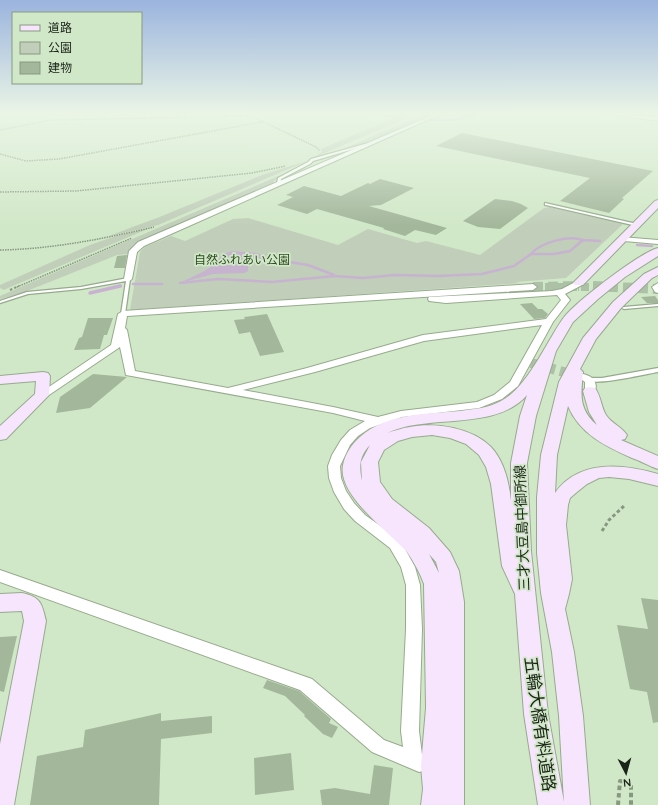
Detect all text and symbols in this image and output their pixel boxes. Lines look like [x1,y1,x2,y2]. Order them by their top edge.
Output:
legend [12,12,142,84]
text: 道路 [48,20,72,35]
text: 公園 [48,40,72,55]
text: 建物 [48,60,72,75]
park label: 自然ふれあい公園 [194,252,290,267]
street label: 三才大豆島中御所線 [511,465,533,591]
street label: 五輪大橋有料道路 [521,655,560,793]
north arrow [606,753,646,793]
text: N [622,776,632,790]

